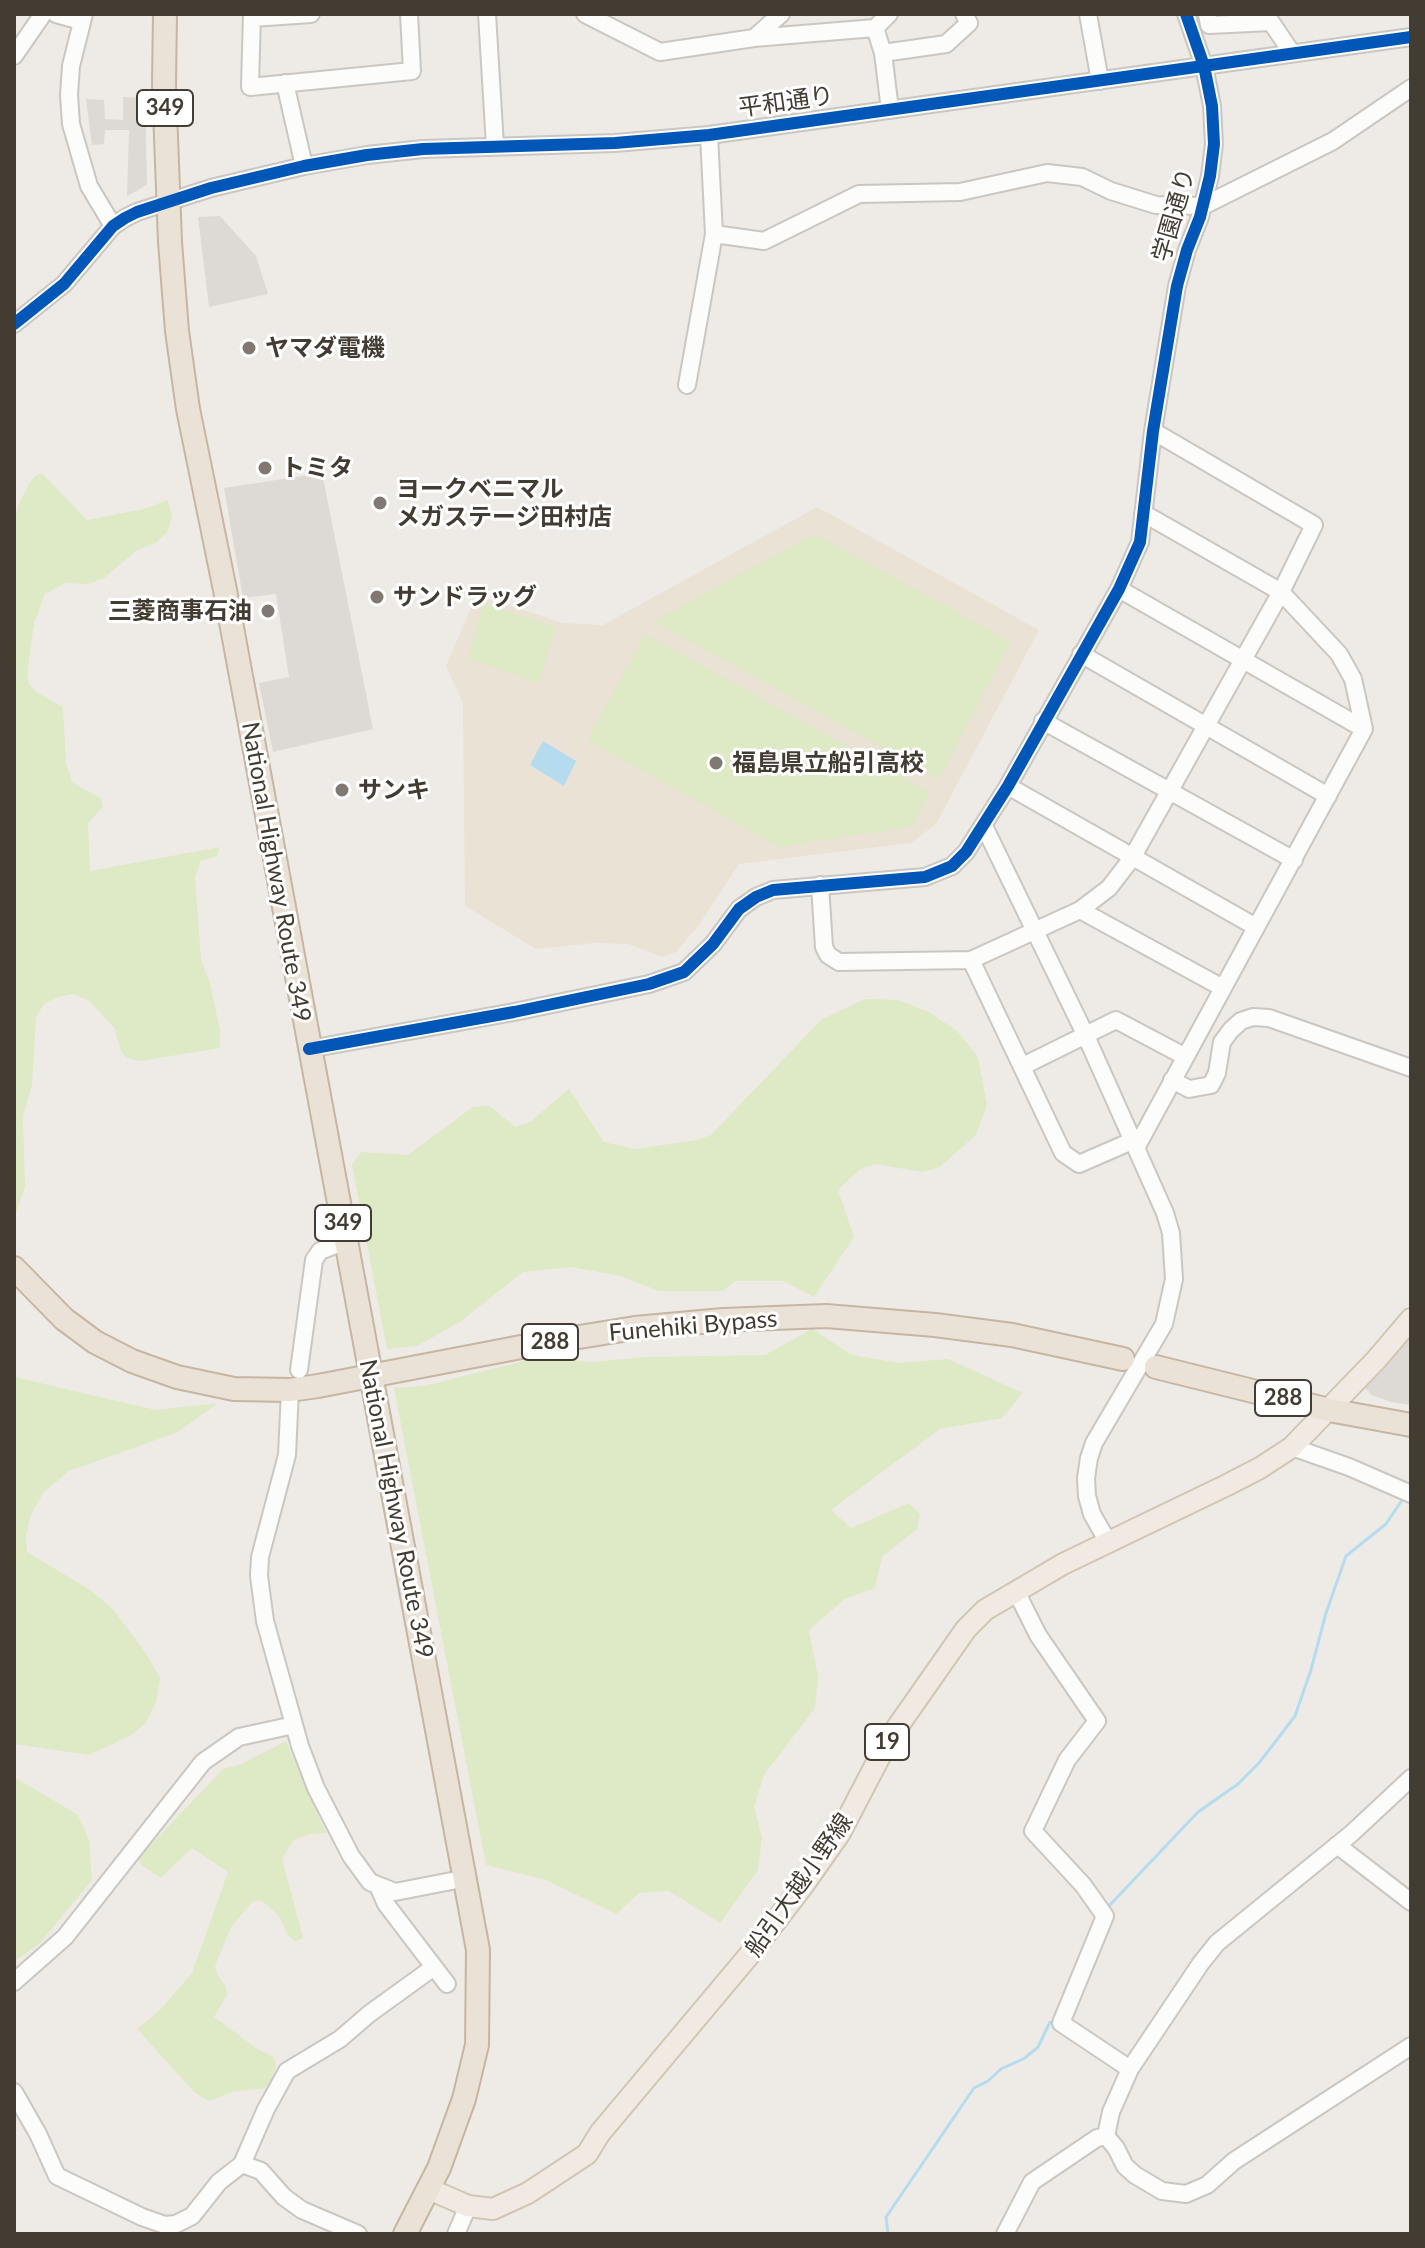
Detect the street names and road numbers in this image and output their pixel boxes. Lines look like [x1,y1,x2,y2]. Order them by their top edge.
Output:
street label: 平和通り [736,81,836,123]
road number: 349 [137,90,193,126]
street label: 学園通り [1147,165,1201,265]
street label: National Highway Route 349 [235,720,317,1024]
road number: 349 [315,1205,371,1241]
street label: Funehiki Bypass [608,1304,778,1348]
road number: 288 [522,1324,578,1360]
street label: National Highway Route 349 [353,1357,439,1661]
road number: 288 [1255,1380,1311,1416]
road number: 19 [865,1724,909,1760]
street label: 船引大越小野線 [739,1808,859,1962]

